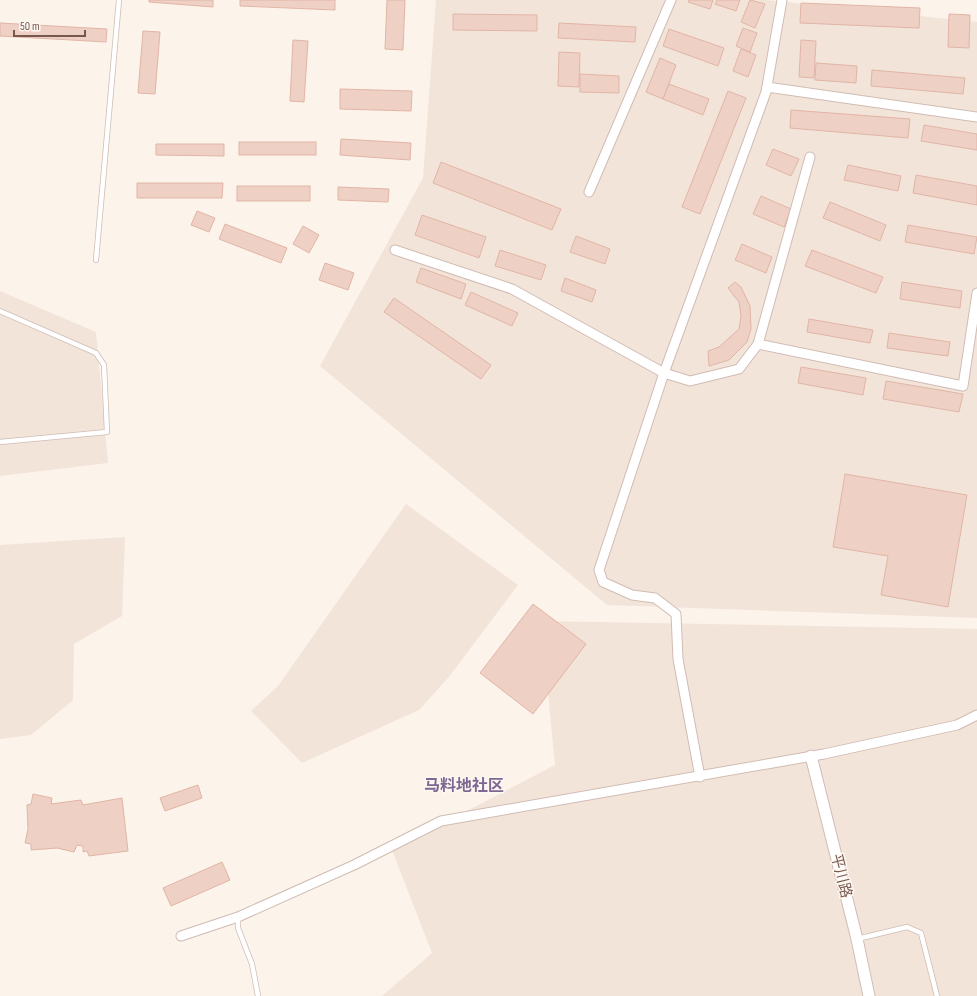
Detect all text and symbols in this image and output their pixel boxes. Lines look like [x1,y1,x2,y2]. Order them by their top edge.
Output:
scale bar [14,12,85,38]
text: 50 m [20,19,40,34]
district label: 马料地社区 [424,776,504,796]
street label: 平川路 [826,852,856,900]

